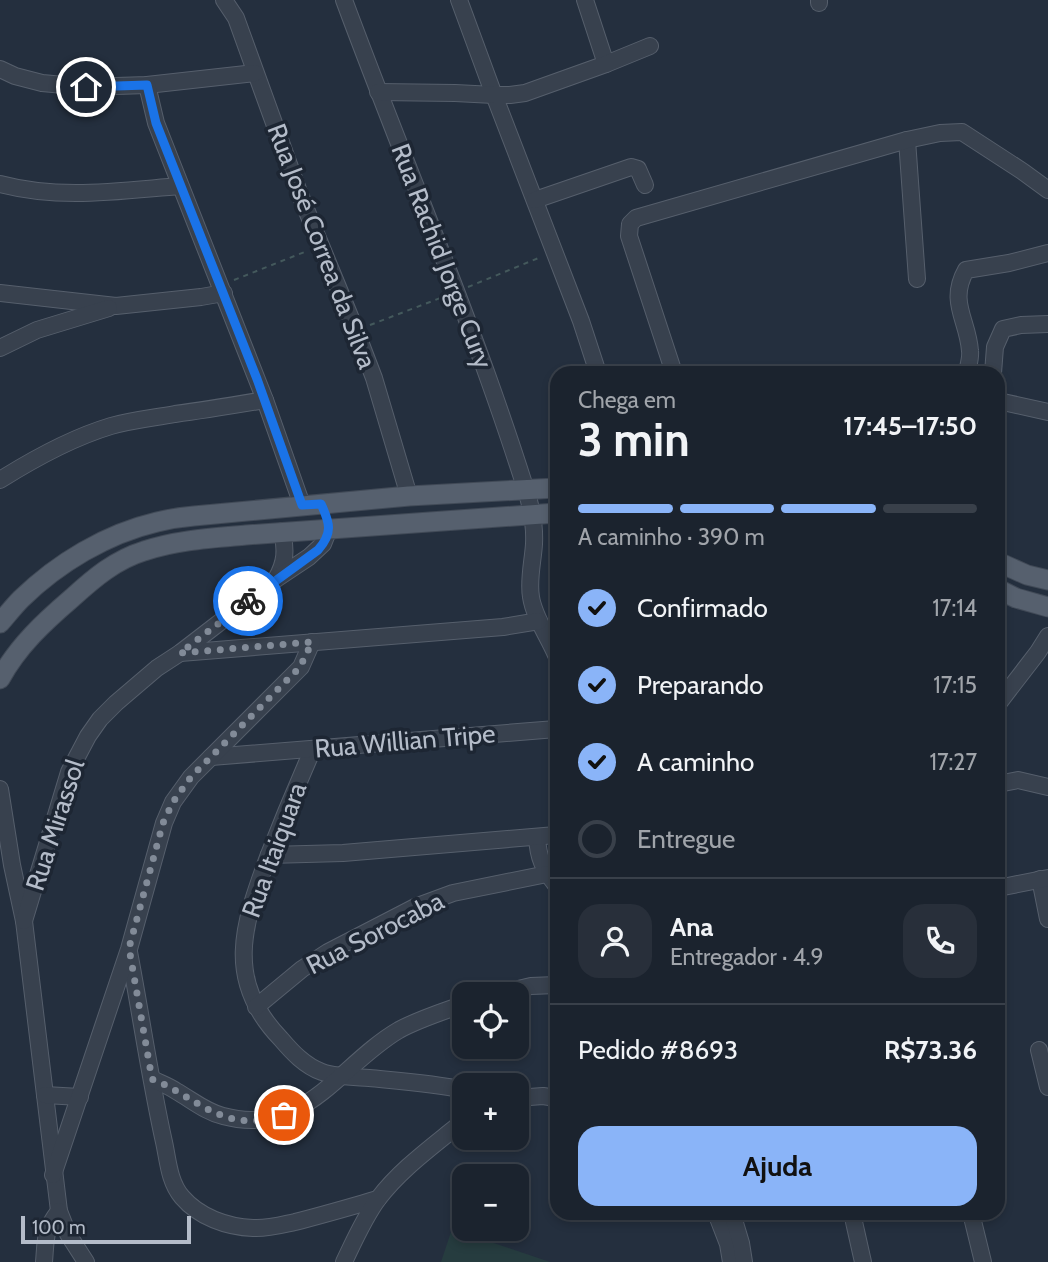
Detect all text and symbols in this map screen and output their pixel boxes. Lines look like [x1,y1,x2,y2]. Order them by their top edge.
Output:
pin [56,57,116,117]
icon: home [67,68,105,106]
street label: Rua José Correa da Silva [260,119,384,374]
street label: Rua Rachid Jorge Cury [384,139,500,373]
text: Chega em [578,386,676,414]
text: 17:45–17:50 [843,410,977,442]
text: 3 min [578,412,690,468]
text: A caminho · 390 m [578,523,765,551]
courier [213,566,283,636]
icon: bike [229,582,267,620]
icon: check [578,589,616,627]
text: Confirmado [637,592,768,624]
text: 17:14 [932,594,977,622]
icon: check [578,666,616,704]
text: Preparando [637,669,764,701]
text: 17:15 [933,671,977,699]
street label: Rua Willian Tripe [313,717,497,765]
icon: check [578,743,616,781]
text: A caminho [637,746,754,778]
text: 17:27 [930,748,977,776]
street label: Rua Mirassol [19,755,91,895]
street label: Rua Itaiquara [235,778,313,922]
text: Entregue [637,823,735,855]
street label: Rua Sorocaba [301,884,450,981]
button: person [578,904,652,978]
button: phone [903,904,977,978]
text: Ana [670,911,714,943]
text: Entregador · 4.9 [670,943,824,971]
map controls [452,982,529,1241]
button: locate [452,982,529,1059]
text: Pedido #8693 [578,1034,738,1066]
text: R$73.36 [884,1034,977,1066]
button: + [452,1073,529,1150]
pin [254,1085,314,1145]
icon: bag [265,1096,303,1134]
button: Ajuda [578,1126,977,1206]
button: − [452,1164,529,1241]
scale bar [21,1213,191,1245]
text: 100 m [32,1216,86,1239]

